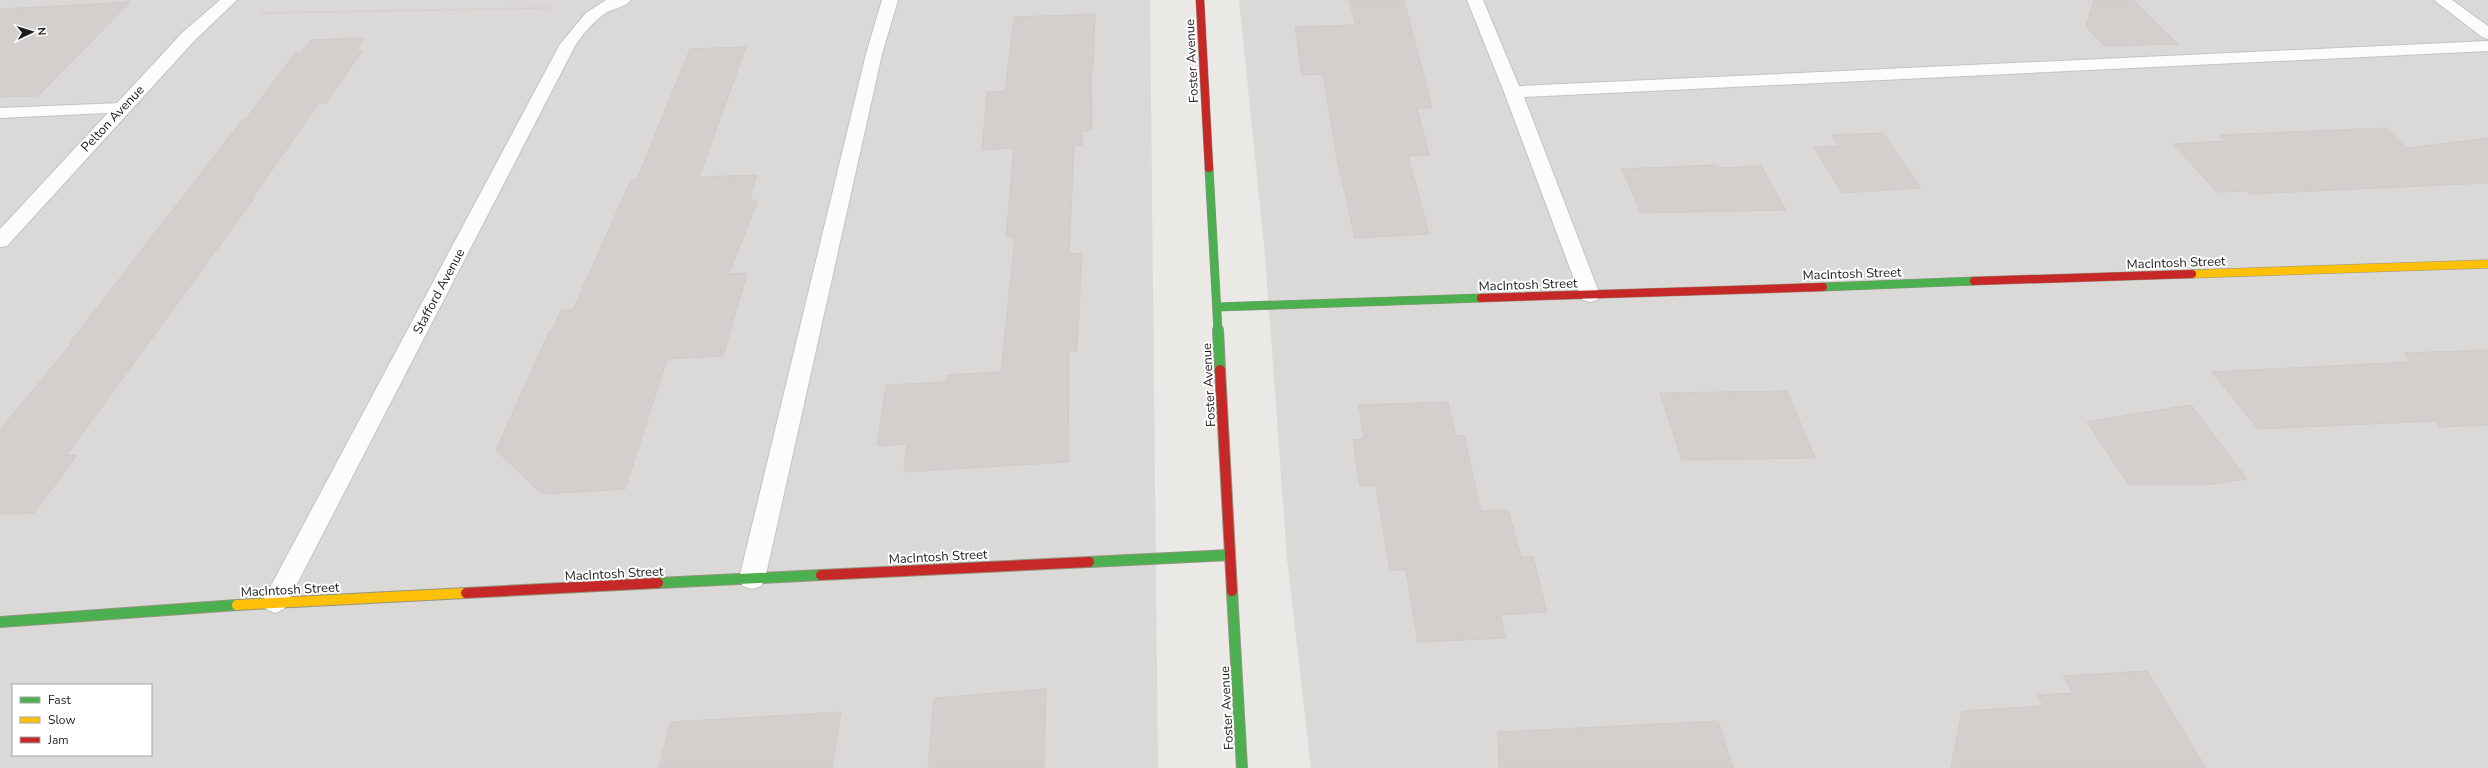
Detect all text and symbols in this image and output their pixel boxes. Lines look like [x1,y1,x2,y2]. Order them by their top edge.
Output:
north arrow [12,12,52,52]
street label: Foster Avenue [1181,18,1203,103]
text: N [34,27,49,36]
street label: Pelton Avenue [77,81,148,156]
street label: Stafford Avenue [409,245,469,337]
street label: MacIntosh Street [2126,252,2226,274]
street label: MacIntosh Street [1802,263,1902,285]
street label: MacIntosh Street [1478,274,1578,296]
street label: Foster Avenue [1198,342,1220,427]
street label: MacIntosh Street [888,545,988,569]
street label: MacIntosh Street [564,562,664,586]
street label: MacIntosh Street [240,578,340,602]
street label: Foster Avenue [1216,665,1238,750]
legend [12,684,152,756]
text: Fast [48,692,71,708]
text: Slow [48,712,76,728]
text: Jam [47,732,69,748]

